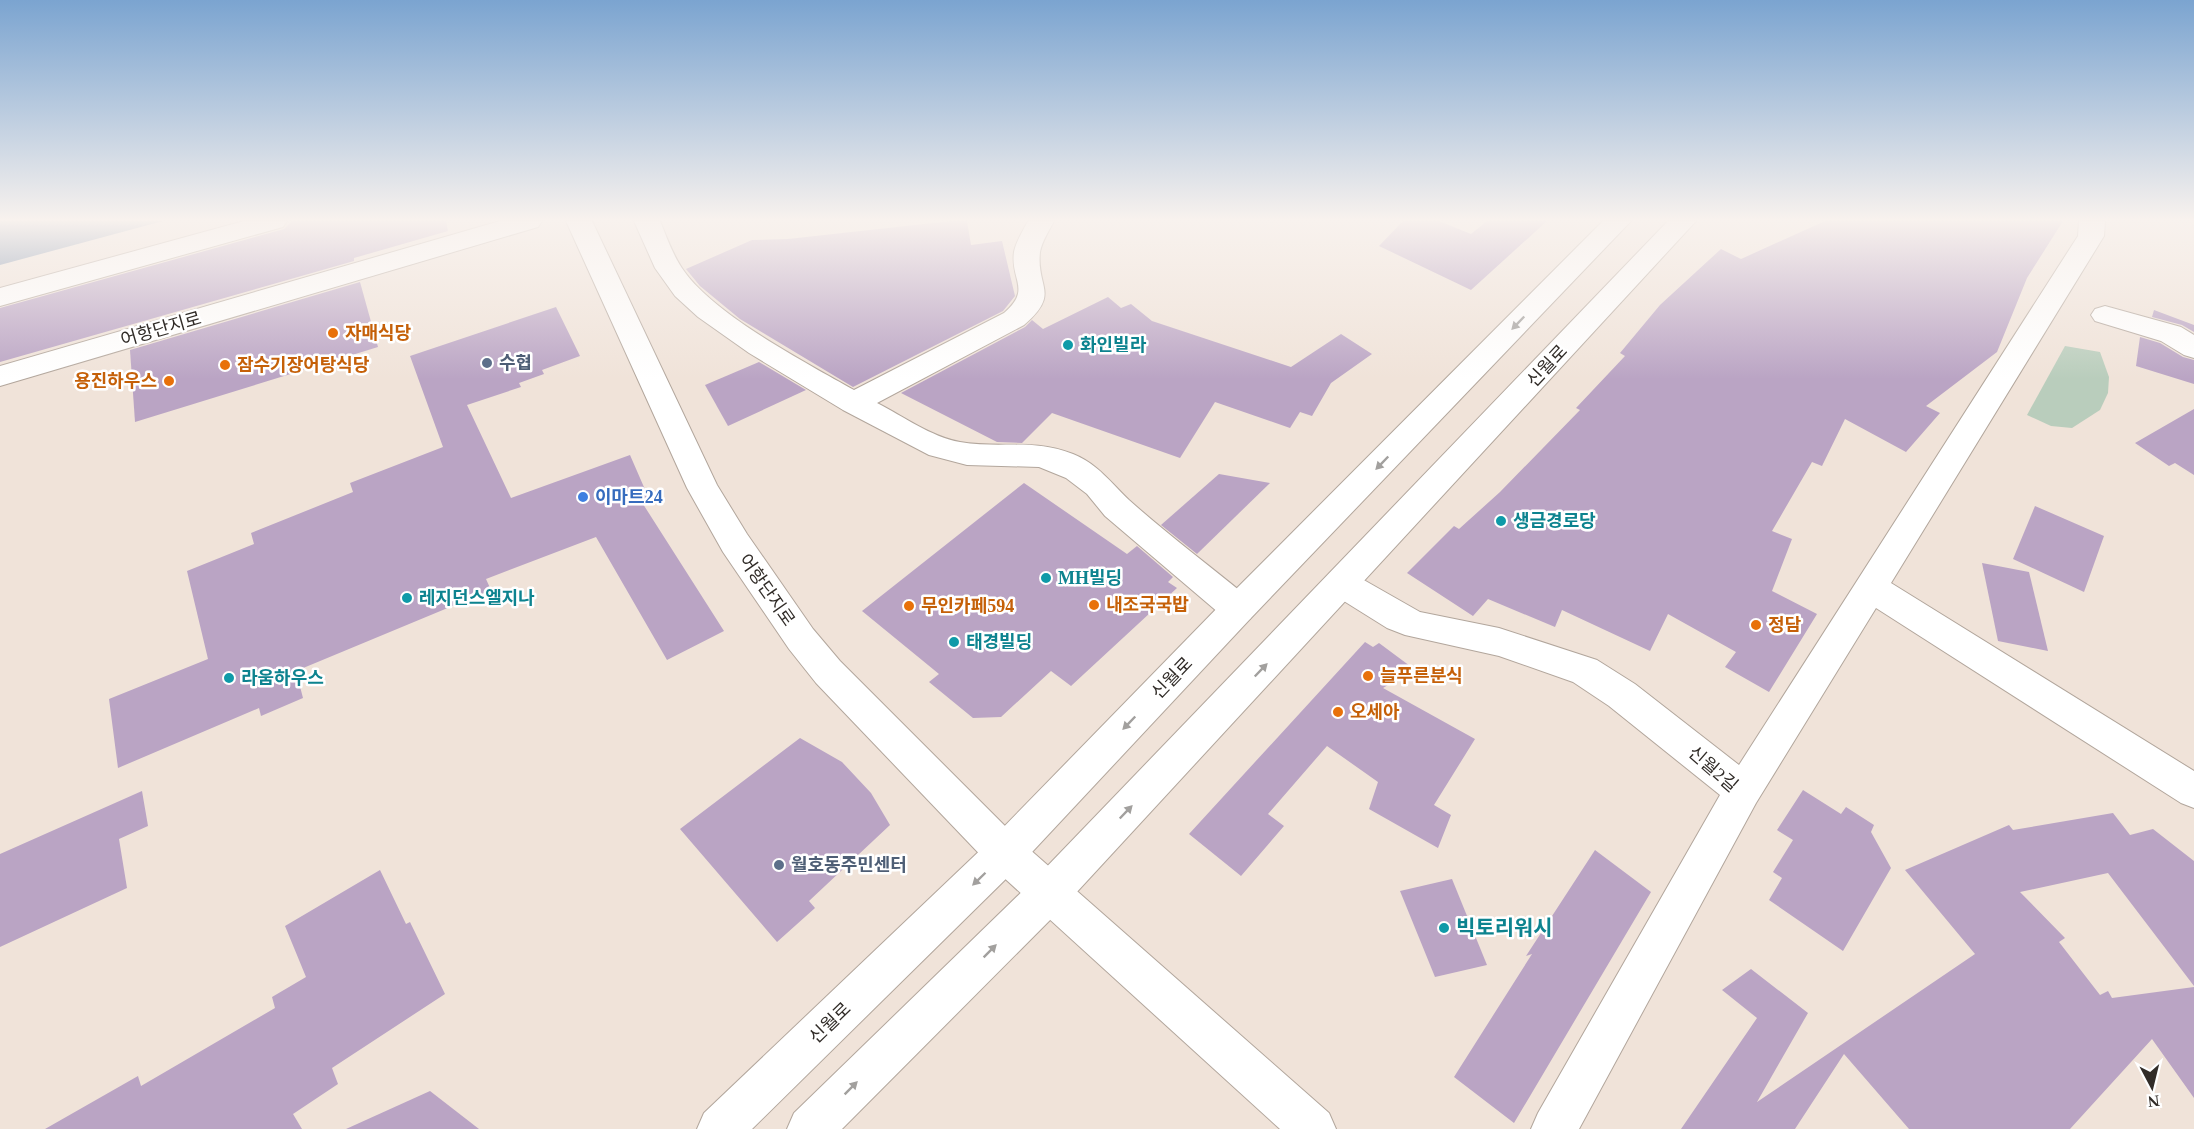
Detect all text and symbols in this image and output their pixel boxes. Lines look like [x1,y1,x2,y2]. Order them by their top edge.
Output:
street label: 어항단지로 [118,308,204,350]
one-way arrow [1511,316,1525,331]
place label: 자매식당 [345,323,411,343]
marker: 자매식당 [326,326,340,340]
place label: 화인빌라 [1080,335,1147,355]
marker: 화인빌라 [1061,338,1075,352]
street label: 신월로 [1523,341,1571,391]
place label: 수협 [499,353,532,373]
place label: 잠수기장어탕식당 [237,355,369,375]
marker: 수협 [480,356,494,370]
marker: 잠수기장어탕식당 [218,358,232,372]
place label: 용진하우스 [74,371,157,391]
marker: 용진하우스 [162,374,176,388]
one-way arrow [1375,455,1389,469]
place label: 이마트24 [595,487,663,507]
marker: 이마트24 [576,490,590,504]
place label: 생금경로당 [1513,511,1596,531]
marker: 생금경로당 [1494,514,1508,528]
street label: 어항단지로 [735,550,799,630]
place label: MH빌딩 [1058,568,1122,588]
marker: MH빌딩 [1039,571,1053,585]
place label: 레지던스엘지나 [419,588,535,608]
marker: 레지던스엘지나 [400,591,414,605]
place label: 내조국국밥 [1106,595,1189,615]
place label: 무인카페594 [921,596,1014,616]
marker: 내조국국밥 [1087,598,1101,612]
marker: 무인카페594 [902,599,916,613]
place label: 정담 [1768,615,1802,635]
marker: 정담 [1749,618,1763,632]
place label: 태경빌딩 [966,632,1032,652]
marker: 태경빌딩 [947,635,961,649]
street label: 신월로 [1148,653,1196,703]
one-way arrow [1254,663,1268,678]
place label: 늘푸른분식 [1380,666,1463,686]
place label: 라움하우스 [241,668,324,688]
marker: 늘푸른분식 [1361,669,1375,683]
marker: 라움하우스 [222,671,236,685]
place label: 오세아 [1350,702,1400,722]
marker: 오세아 [1331,705,1345,719]
one-way arrow [1122,716,1136,731]
street label: 신월2길 [1684,742,1742,796]
one-way arrow [1119,805,1133,819]
place label: 월호동주민센터 [791,855,907,875]
marker: 월호동주민센터 [772,858,786,872]
one-way arrow [972,871,986,885]
place label: 빅토리워시 [1456,916,1553,940]
marker: 빅토리워시 [1437,921,1451,935]
one-way arrow [983,944,998,958]
street label: 신월로 [805,999,855,1047]
north arrow [2122,1057,2182,1117]
one-way arrow [844,1081,859,1095]
text: N [2147,1092,2161,1111]

